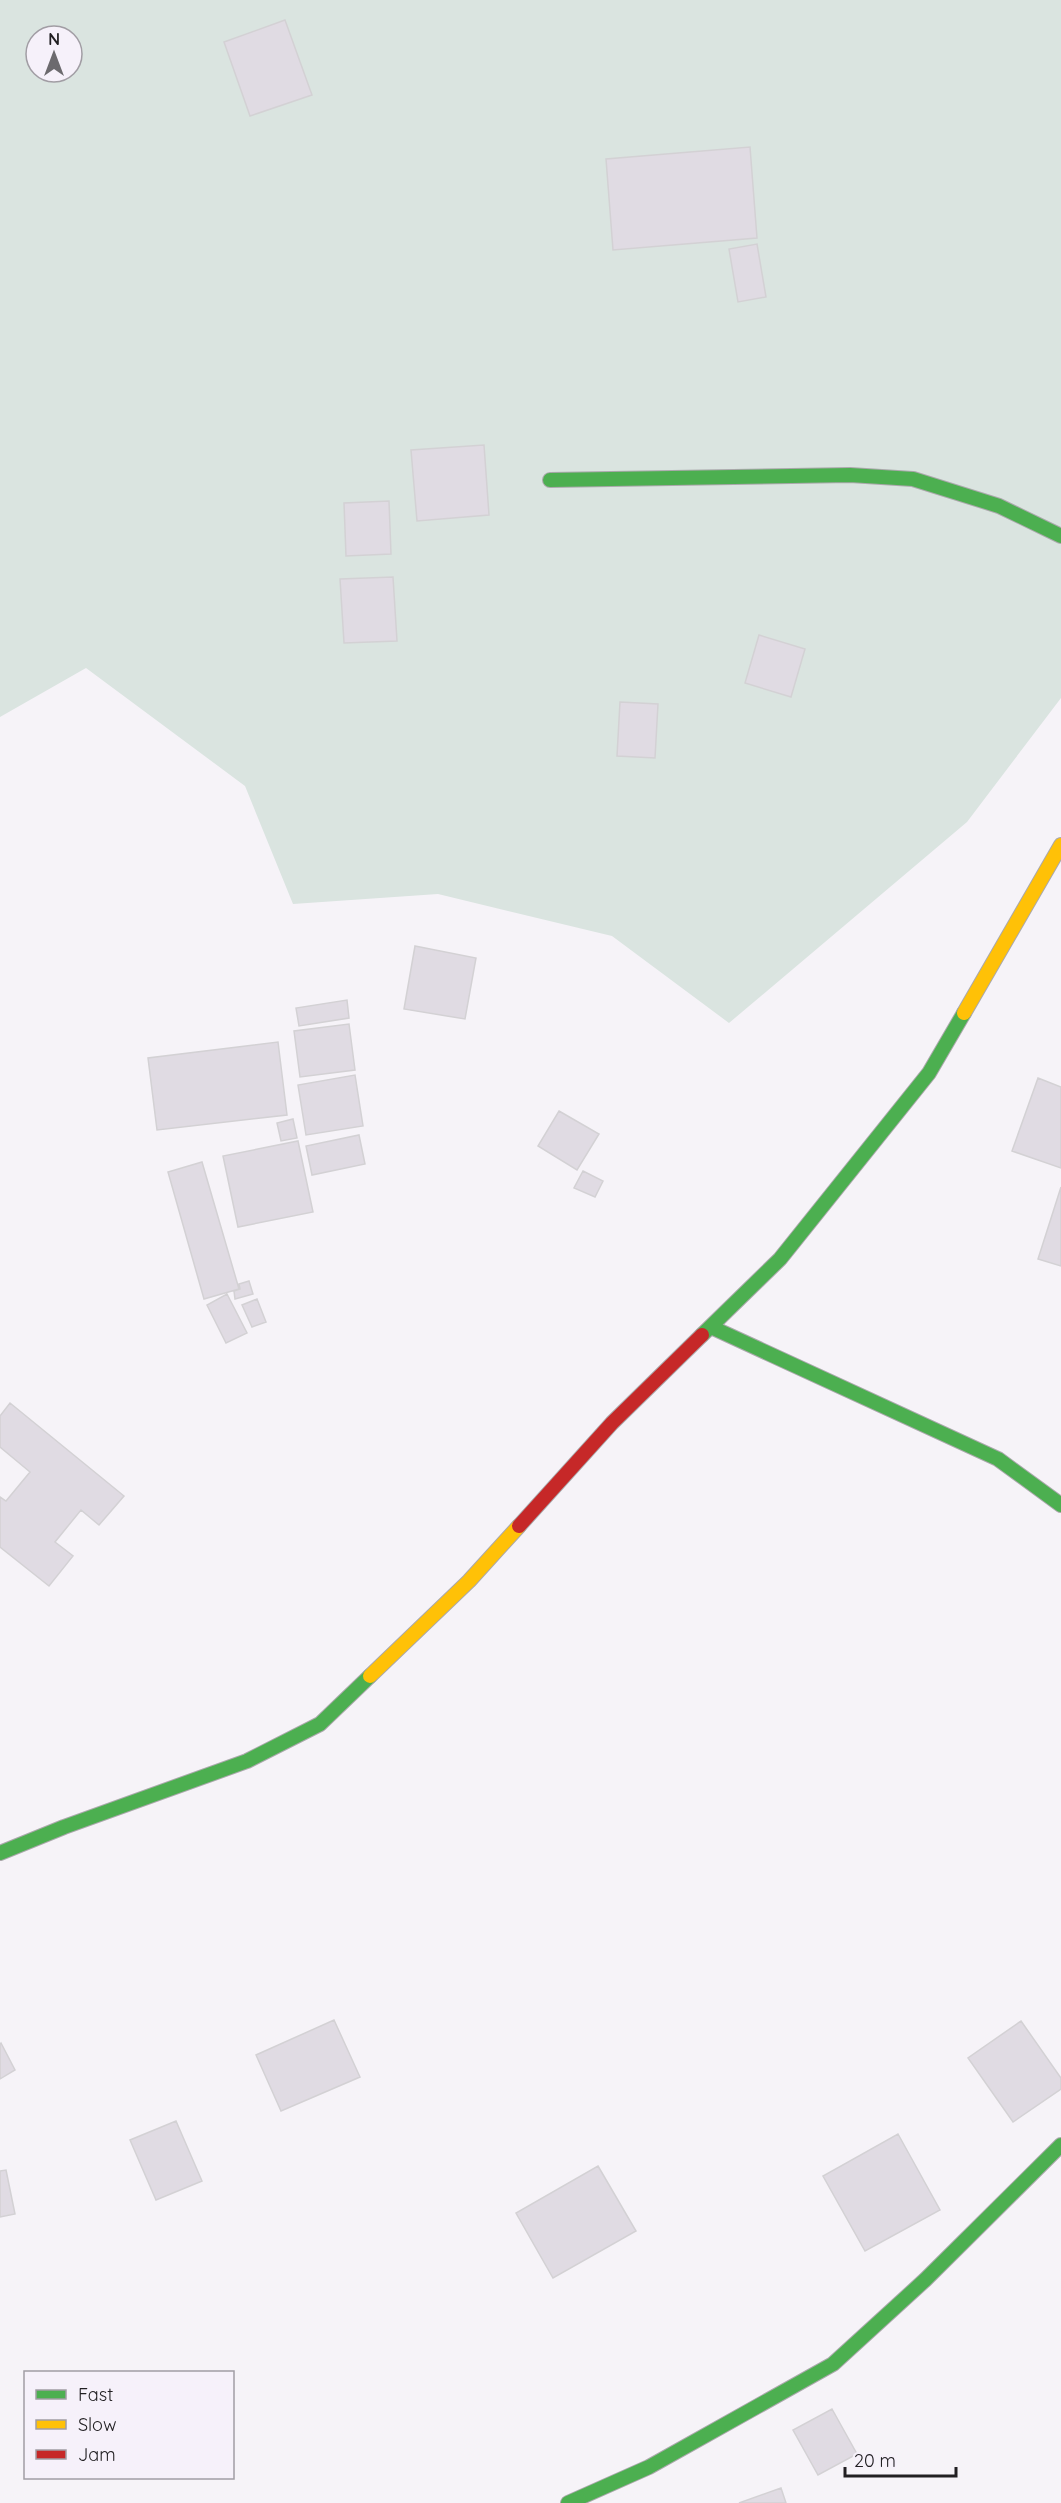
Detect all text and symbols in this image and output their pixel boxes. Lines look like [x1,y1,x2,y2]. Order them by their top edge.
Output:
north arrow [24,24,84,84]
text: N [48,29,60,49]
legend [24,2371,234,2479]
text: Fast [78,2383,113,2406]
text: Slow [78,2413,116,2436]
scale bar [845,2440,956,2478]
text: Jam [78,2443,116,2466]
text: 20 m [854,2449,896,2472]

